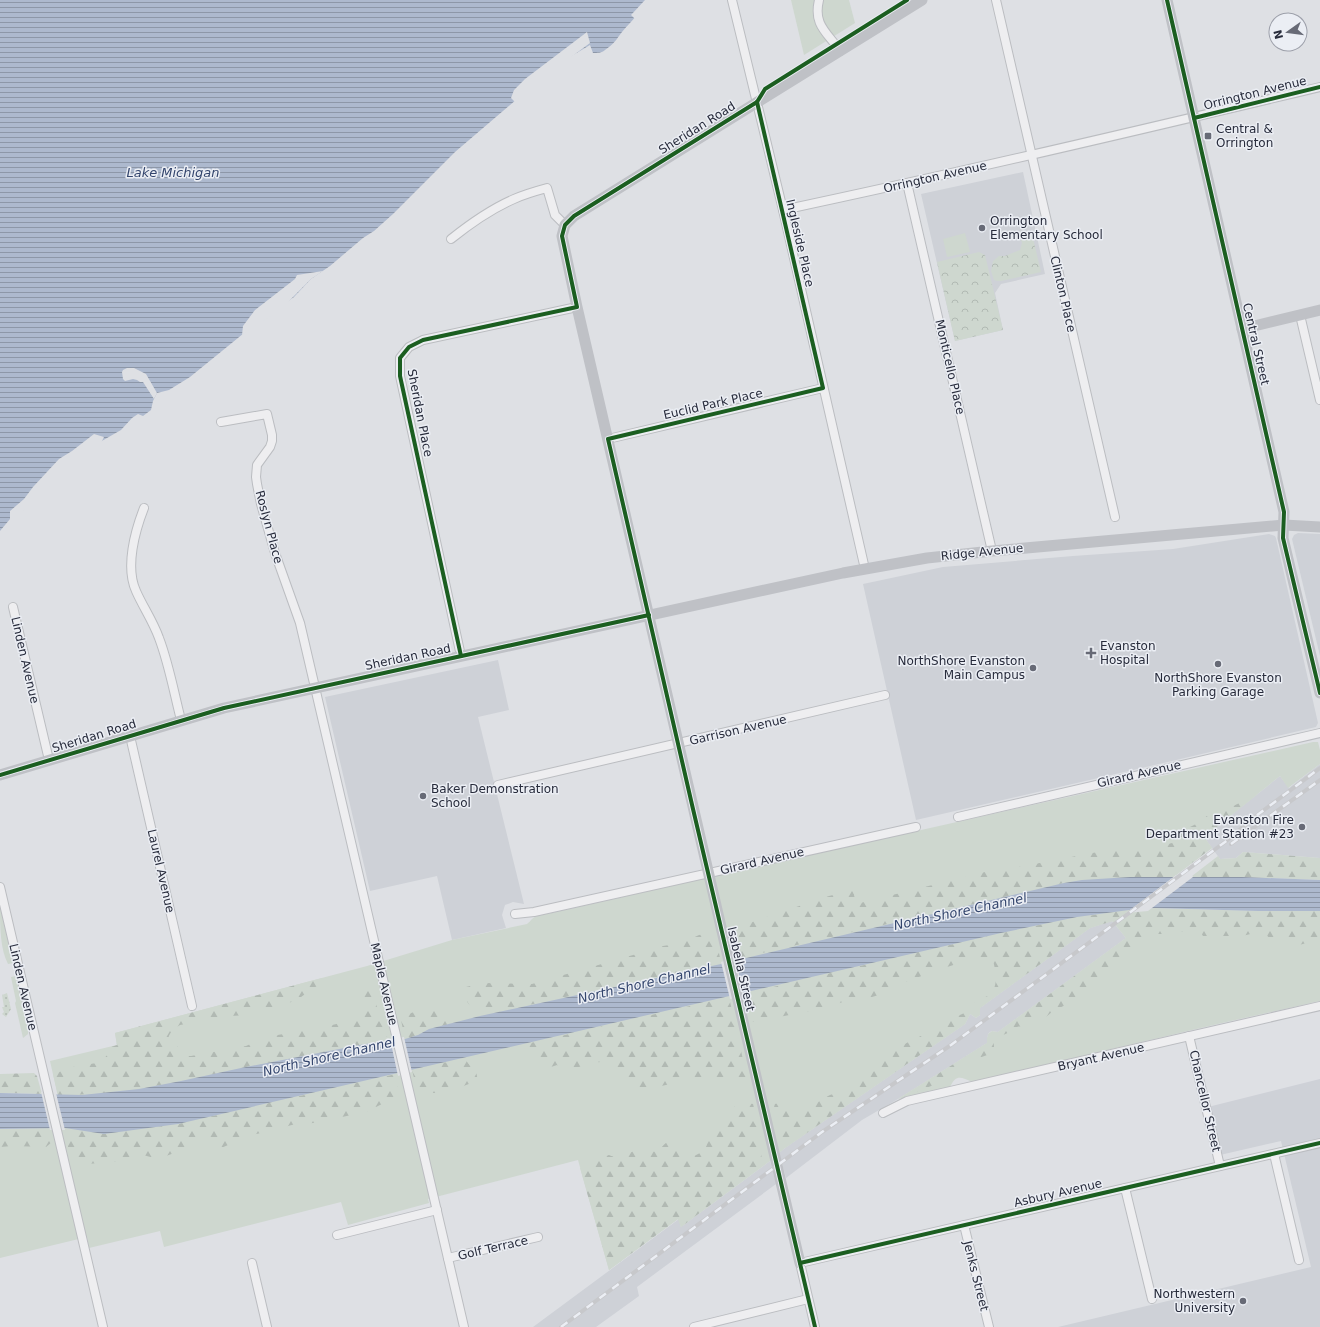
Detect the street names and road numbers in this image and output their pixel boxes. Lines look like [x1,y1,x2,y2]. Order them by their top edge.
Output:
street label: Orrington Avenue [1202,73,1308,113]
street label: Sheridan Road [656,99,738,157]
street label: Orrington Avenue [882,158,988,196]
street label: Ingleside Place [783,198,817,288]
street label: Clinton Place [1047,254,1079,334]
street label: Central Street [1240,302,1272,387]
street label: Monticello Place [932,318,968,416]
street label: Sheridan Place [405,368,435,458]
street label: Euclid Park Place [662,386,764,422]
street label: Roslyn Place [253,489,285,565]
street label: Ridge Avenue [940,541,1024,563]
street label: Linden Avenue [8,615,42,705]
street label: Sheridan Road [364,641,452,673]
street label: Garrison Avenue [688,712,788,748]
street label: Sheridan Road [50,717,138,755]
street label: Girard Avenue [1096,758,1182,790]
street label: Laurel Avenue [145,828,177,914]
street label: Girard Avenue [719,845,805,877]
street label: Isabella Street [724,925,758,1013]
street label: Maple Avenue [368,941,400,1027]
street label: Linden Avenue [6,942,40,1032]
street label: Bryant Avenue [1056,1040,1146,1074]
street label: Chancellor Street [1186,1049,1224,1154]
street label: Asbury Avenue [1013,1176,1103,1210]
street label: Golf Terrace [457,1233,529,1263]
street label: Jenks Street [960,1238,992,1313]

